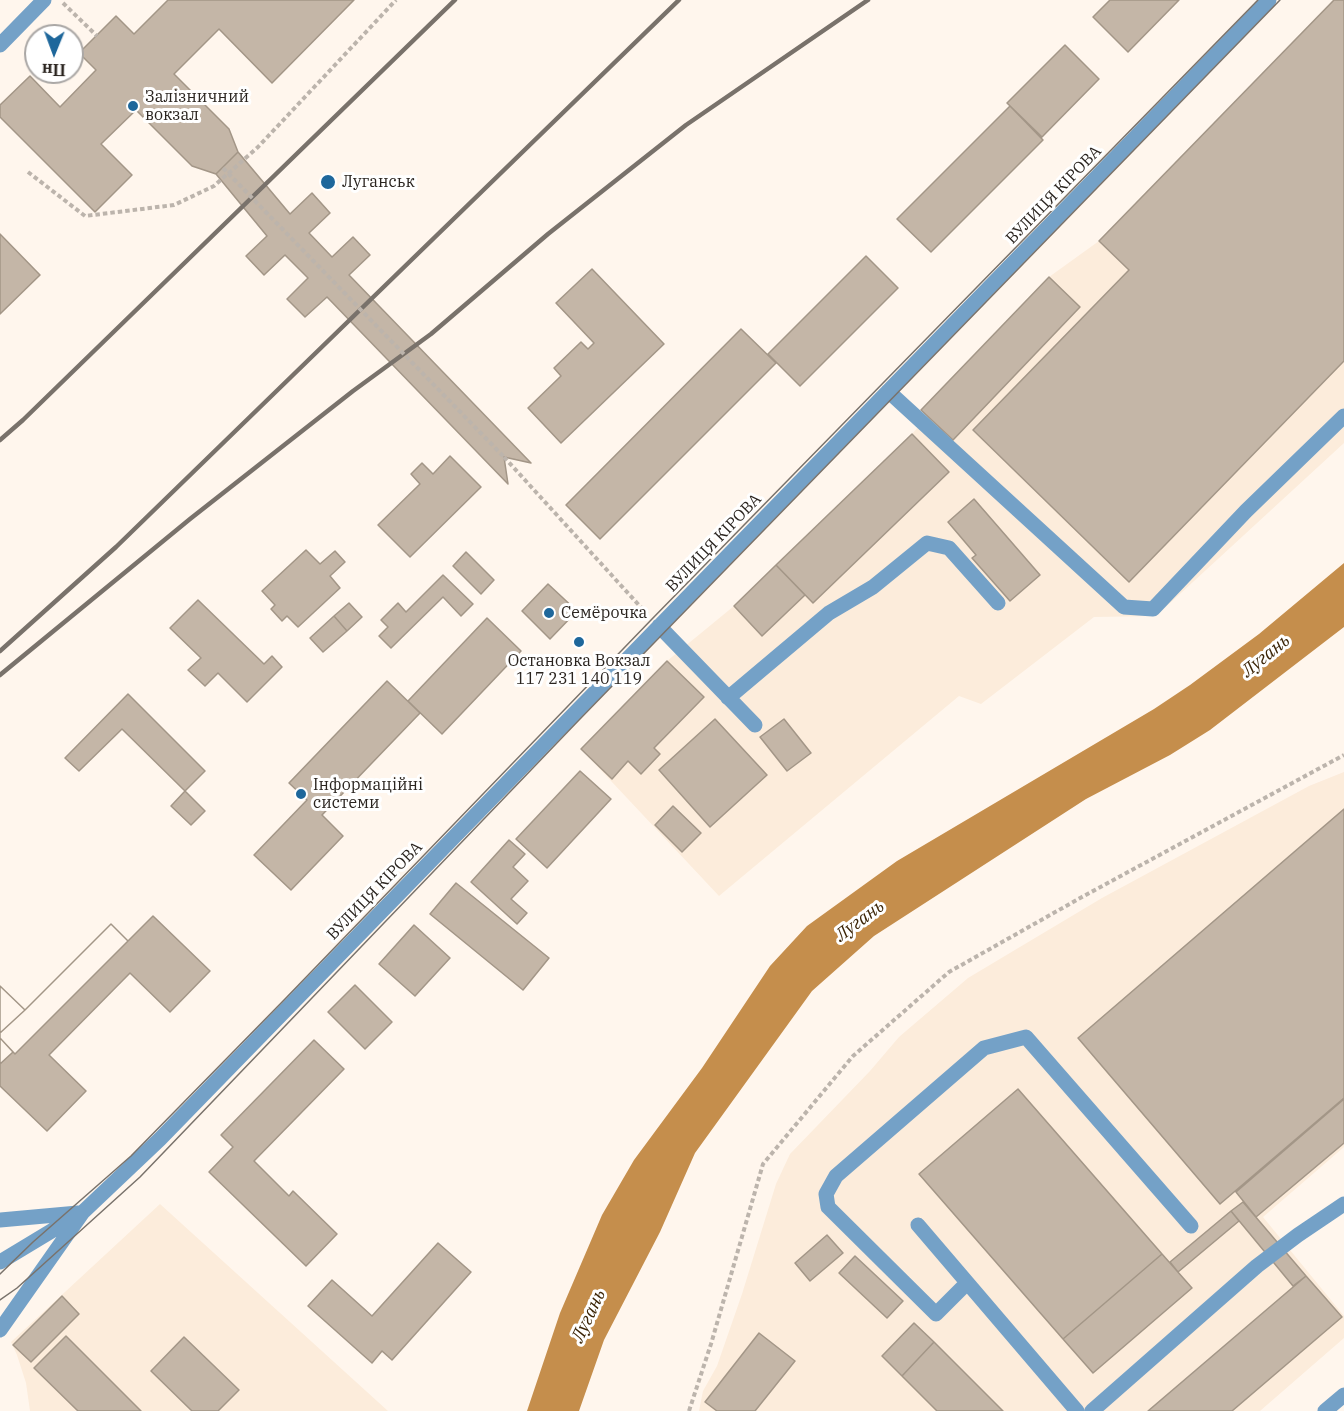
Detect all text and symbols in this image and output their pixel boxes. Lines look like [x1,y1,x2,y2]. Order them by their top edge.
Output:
north arrow [24,24,84,84]
text: Пн [42,60,66,80]
place label: Залізничний вокзал [145,87,249,125]
marker: Залізничний вокзал [126,99,140,113]
street label: ВУЛИЦЯ КІРОВА [1002,142,1106,248]
place label: Луганськ [342,172,415,192]
marker: Луганськ [319,173,337,191]
street label: ВУЛИЦЯ КІРОВА [662,490,766,596]
place label: Семёрочка [561,603,647,623]
marker: Семёрочка [542,606,556,620]
water label: Лугань [1237,630,1295,682]
marker: Остановка Вокзал 117 231 140 119 [572,635,586,649]
place label: Остановка Вокзал 117 231 140 119 [508,651,650,689]
place label: Інформаційні системи [313,775,423,813]
marker: Інформаційні системи [294,787,308,801]
street label: ВУЛИЦЯ КІРОВА [323,838,427,944]
water label: Лугань [831,896,889,946]
water label: Лугань [567,1286,611,1346]

